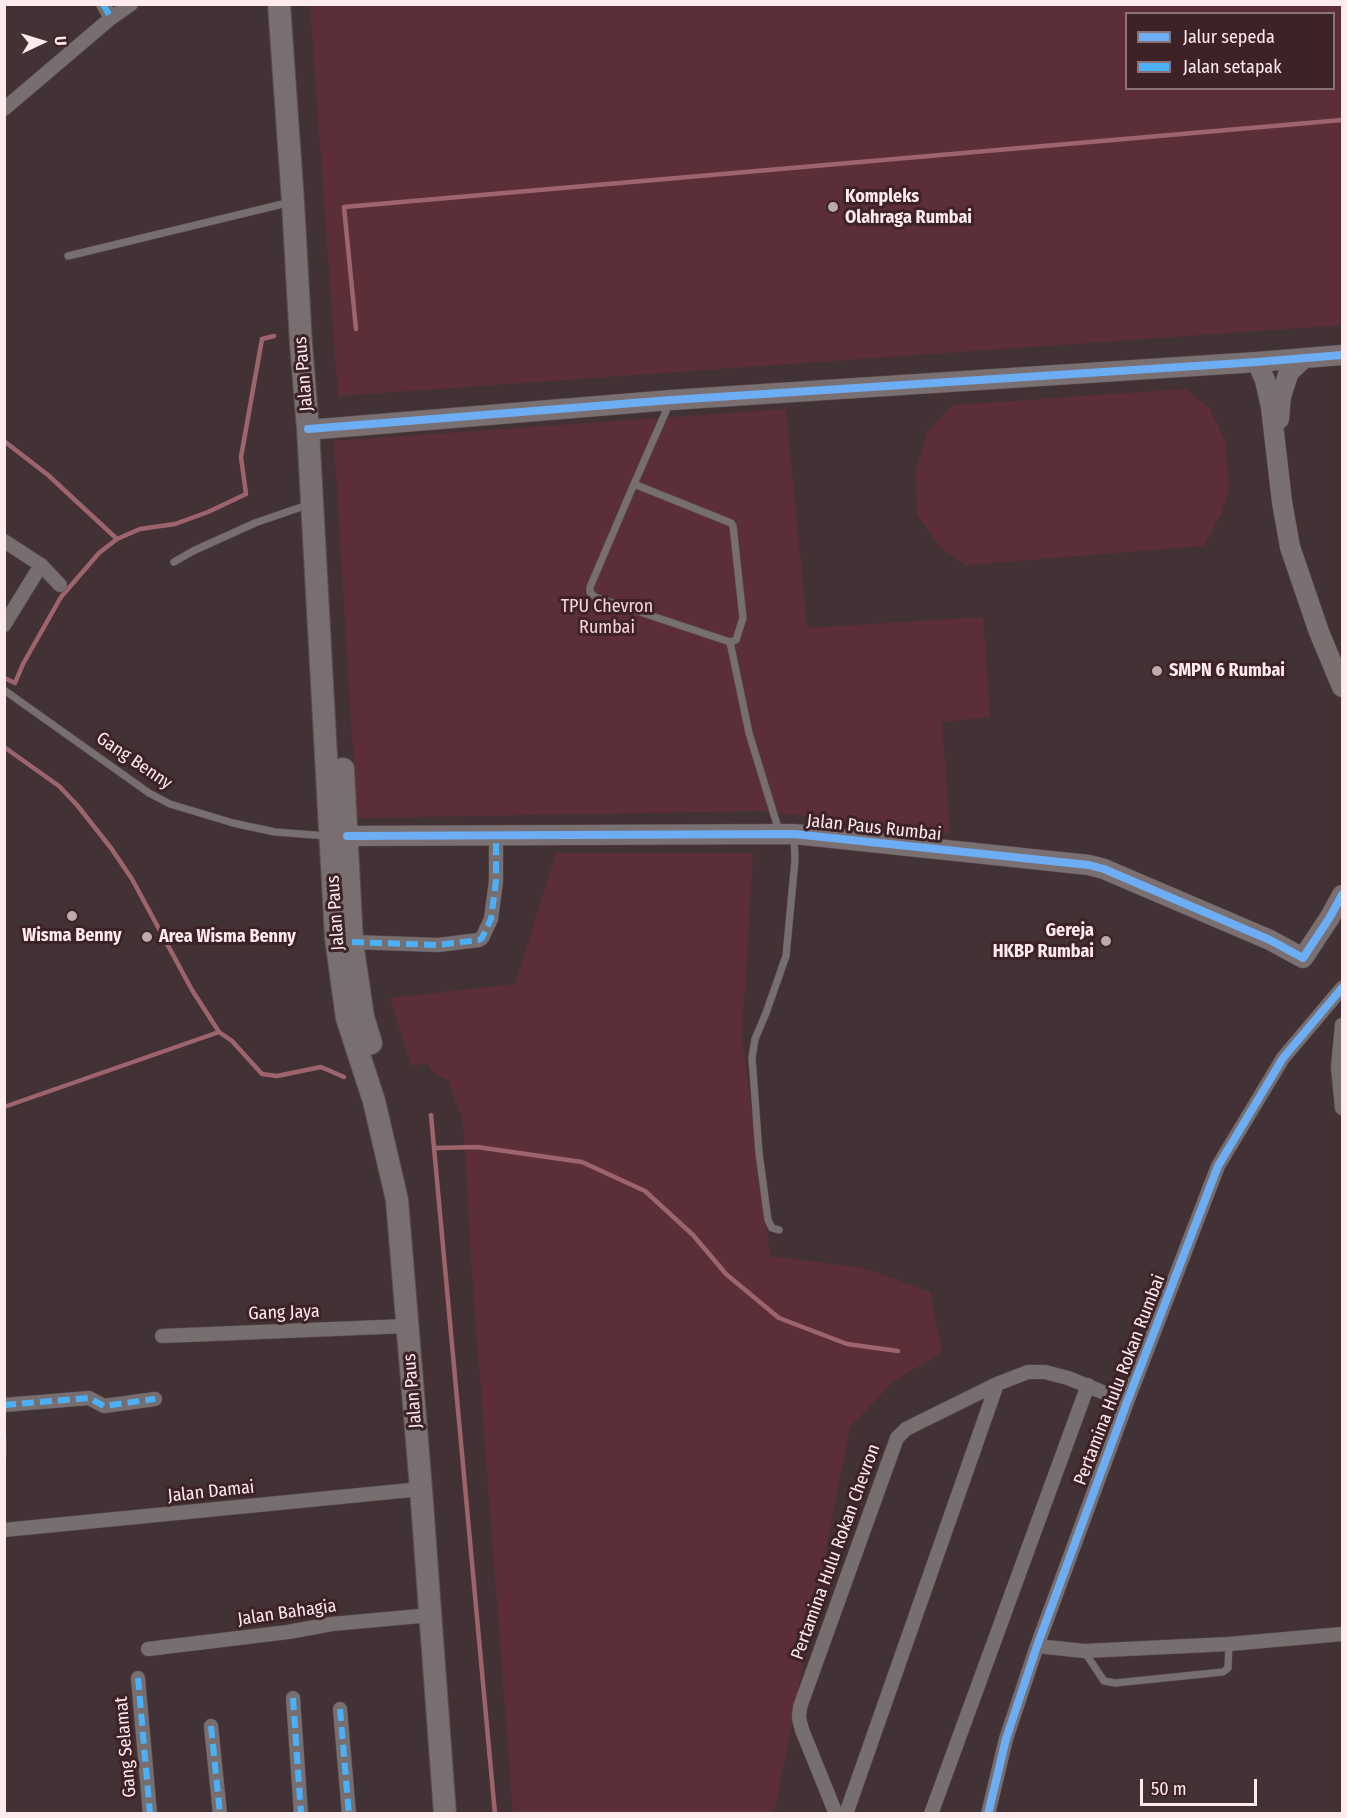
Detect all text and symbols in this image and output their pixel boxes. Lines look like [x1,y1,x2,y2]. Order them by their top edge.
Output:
north arrow [12,12,72,72]
legend [1125,12,1335,90]
text: Jalur sepeda [1183,26,1275,48]
text: U [51,35,70,46]
text: Jalan setapak [1183,56,1282,78]
place label: Kompleks Olahraga Rumbai [845,186,972,228]
marker: Kompleks Olahraga Rumbai [826,200,840,214]
street label: Jalan Paus [290,336,318,412]
park label: TPU Chevron Rumbai [561,596,653,638]
place label: SMPN 6 Rumbai [1169,660,1285,682]
marker: SMPN 6 Rumbai [1150,664,1164,678]
street label: Gang Benny [92,728,176,794]
street label: Jalan Paus Rumbai [806,810,942,846]
street label: Jalan Paus [323,875,349,951]
marker: Wisma Benny [65,909,79,923]
place label: Gereja HKBP Rumbai [993,920,1094,962]
place label: Wisma Benny [22,925,122,947]
place label: Area Wisma Benny [159,926,296,948]
marker: Area Wisma Benny [140,930,154,944]
marker: Gereja HKBP Rumbai [1099,934,1113,948]
street label: Pertamina Hulu Rokan Rumbai [1070,1272,1170,1488]
street label: Gang Jaya [248,1301,320,1325]
street label: Jalan Paus [399,1353,427,1429]
street label: Pertamina Hulu Rokan Chevron [787,1441,885,1663]
street label: Jalan Damai [167,1477,255,1507]
street label: Jalan Bahagia [236,1595,338,1631]
street label: Gang Selamat [111,1696,141,1798]
scale bar [1143,1767,1260,1805]
text: 50 m [1151,1778,1187,1800]

